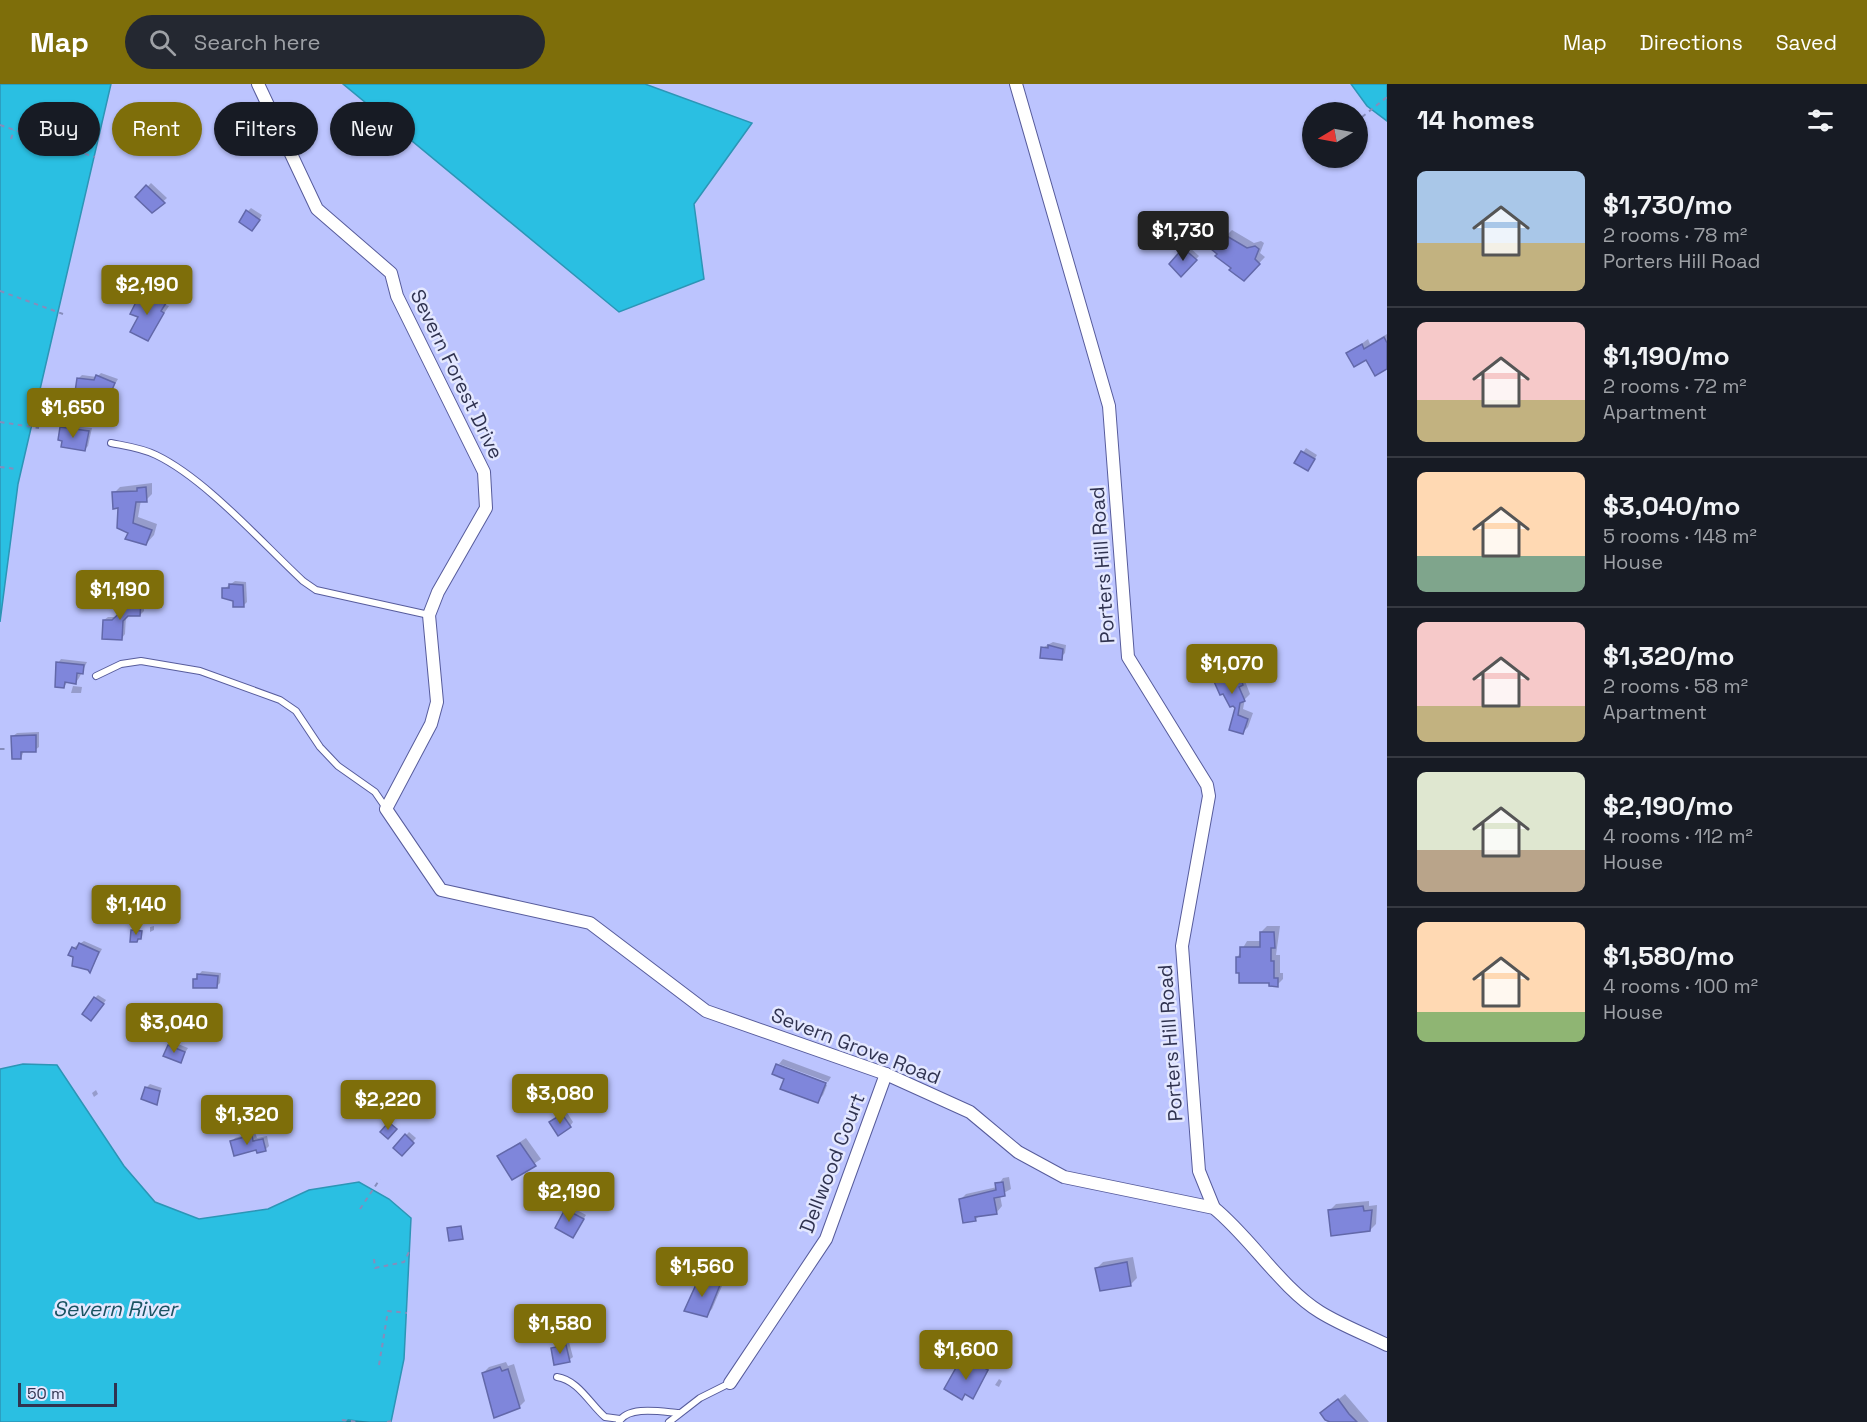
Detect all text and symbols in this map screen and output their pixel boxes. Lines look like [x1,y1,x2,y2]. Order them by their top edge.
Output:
search box [125,15,545,69]
text: Map [30,24,89,60]
icon: search [146,26,179,59]
text: Search here [194,28,321,56]
text: Map [1563,29,1607,56]
text: Directions [1640,29,1743,56]
text: Saved [1776,29,1837,56]
chip: Buy [18,102,100,156]
chip: Rent [112,102,202,156]
chip: Filters [214,102,318,156]
chip: New [330,102,415,156]
north arrow [1302,102,1368,168]
map controls [1302,102,1368,168]
text: 14 homes [1417,103,1535,137]
icon: filters [1804,104,1837,137]
text: $1,730/mo [1603,188,1733,222]
icon: home [1465,195,1537,267]
pin: $1,730 [1134,211,1232,262]
text: $1,730 [1152,217,1214,243]
text: 2 rooms · 78 m² [1603,222,1747,248]
text: Porters Hill Road [1603,248,1760,274]
pin: $2,190 [98,265,196,316]
text: $2,190 [115,271,179,297]
street label: Severn Forest Drive [405,285,509,463]
text: $1,190/mo [1603,339,1730,373]
icon: home [1465,346,1537,418]
text: 2 rooms · 72 m² [1603,373,1747,399]
pin: $1,650 [24,388,122,439]
text: $1,650 [41,394,105,420]
text: Apartment [1603,399,1707,425]
street label: Porters Hill Road [1084,486,1120,644]
text: $3,040/mo [1603,489,1740,523]
icon: home [1465,496,1537,568]
text: 5 rooms · 148 m² [1603,523,1757,549]
text: House [1603,549,1663,575]
pin: $1,190 [71,570,169,621]
text: $1,190 [90,576,150,602]
text: $1,320/mo [1603,639,1734,673]
pin: $1,070 [1183,644,1281,695]
icon: home [1465,646,1537,718]
text: $1,070 [1200,650,1264,676]
text: 2 rooms · 58 m² [1603,673,1748,699]
text: Apartment [1603,699,1707,725]
text: $2,190/mo [1603,789,1733,823]
icon: home [1465,796,1537,868]
text: 4 rooms · 112 m² [1603,823,1753,849]
text: House [1603,849,1663,875]
pin: $1,140 [87,885,185,936]
text: $1,140 [106,891,166,917]
text: $1,580/mo [1603,939,1734,973]
icon: home [1465,946,1537,1018]
street label: Porters Hill Road [1152,964,1188,1122]
text: 4 rooms · 100 m² [1603,973,1758,999]
text: House [1603,999,1663,1025]
street label: Severn Grove Road [767,1002,945,1090]
pin: $3,040 [125,1003,223,1054]
text: $3,040 [140,1009,208,1035]
pin: $3,080 [511,1074,609,1125]
pin: $2,220 [339,1080,437,1131]
text: $3,080 [526,1080,594,1106]
text: $2,220 [355,1086,421,1112]
street label: Dellwood Court [793,1089,871,1237]
pin: $1,320 [198,1095,296,1146]
text: $1,320 [215,1101,279,1127]
pin: $2,190 [520,1172,618,1223]
text: $2,190 [537,1178,601,1204]
pin: $1,560 [653,1247,751,1298]
text: $1,560 [670,1253,734,1279]
water label: Severn River [53,1295,179,1322]
pin: $1,580 [511,1304,609,1355]
text: $1,580 [528,1310,592,1336]
pin: $1,600 [917,1330,1015,1381]
text: $1,600 [933,1336,999,1362]
scale bar [18,1380,117,1408]
text: 50 m [27,1383,65,1404]

